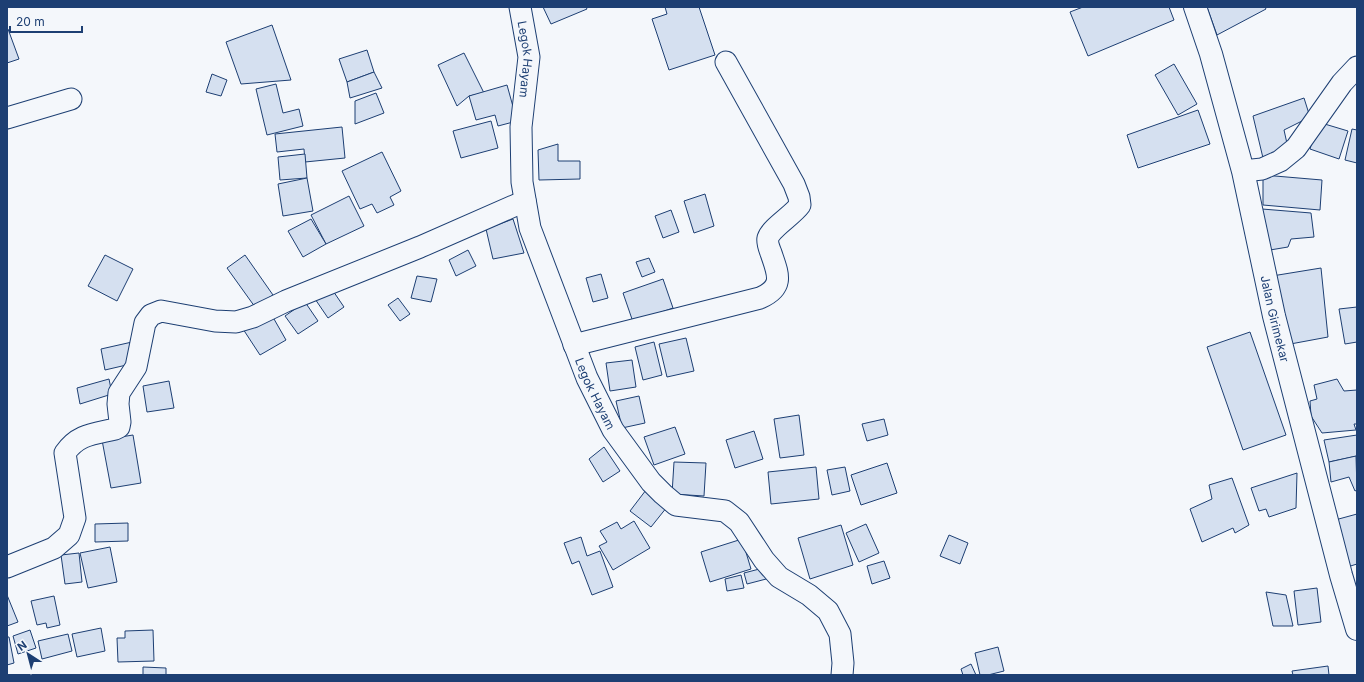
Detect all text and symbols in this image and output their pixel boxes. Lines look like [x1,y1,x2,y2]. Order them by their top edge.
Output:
scale bar [10,8,82,34]
text: 20 m [16,14,45,29]
street label: Legok Hayam [515,20,537,99]
street label: Jalan Girimekar [1258,274,1293,364]
street label: Legok Hayam [572,355,619,432]
north arrow [8,634,48,674]
text: N [15,638,30,654]

